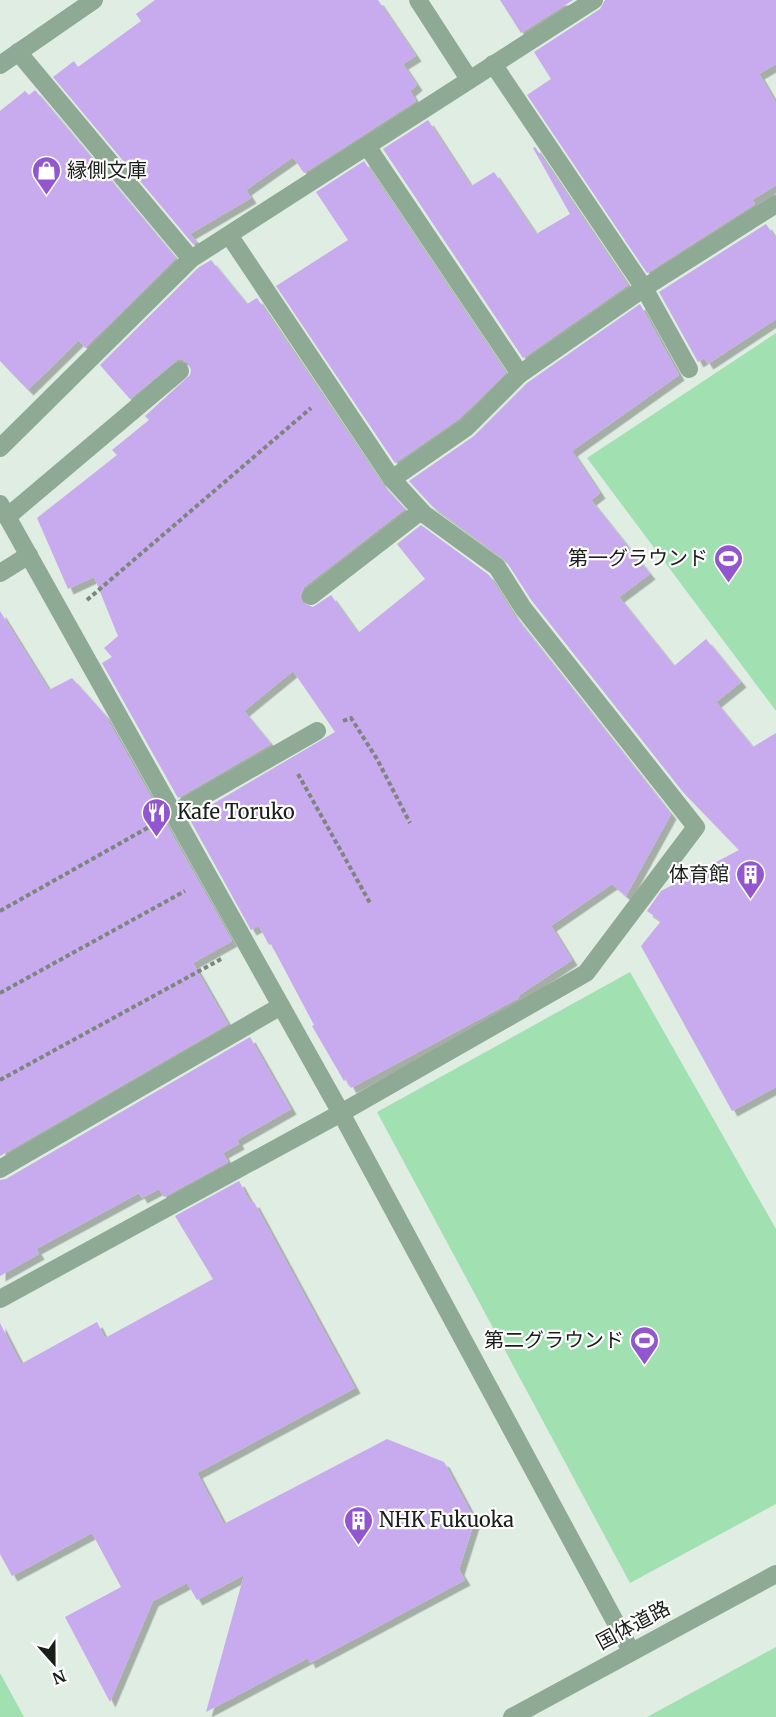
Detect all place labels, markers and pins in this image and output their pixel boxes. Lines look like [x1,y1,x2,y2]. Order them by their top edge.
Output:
shop icon: 縁側文庫 [30,154,62,196]
place label: 縁側文庫 [67,157,147,182]
sports icon: 第一グラウンド [713,542,745,584]
place label: 第一グラウンド [568,545,708,570]
restaurant icon: Kafe Toruko [140,796,172,838]
place label: Kafe Toruko [177,799,295,824]
building icon: 体育館 [734,858,766,900]
place label: 体育館 [669,861,729,886]
sports icon: 第二グラウンド [629,1324,661,1366]
place label: 第二グラウンド [484,1327,624,1352]
building icon: NHK Fukuoka [342,1504,374,1546]
place label: NHK Fukuoka [379,1507,514,1532]

